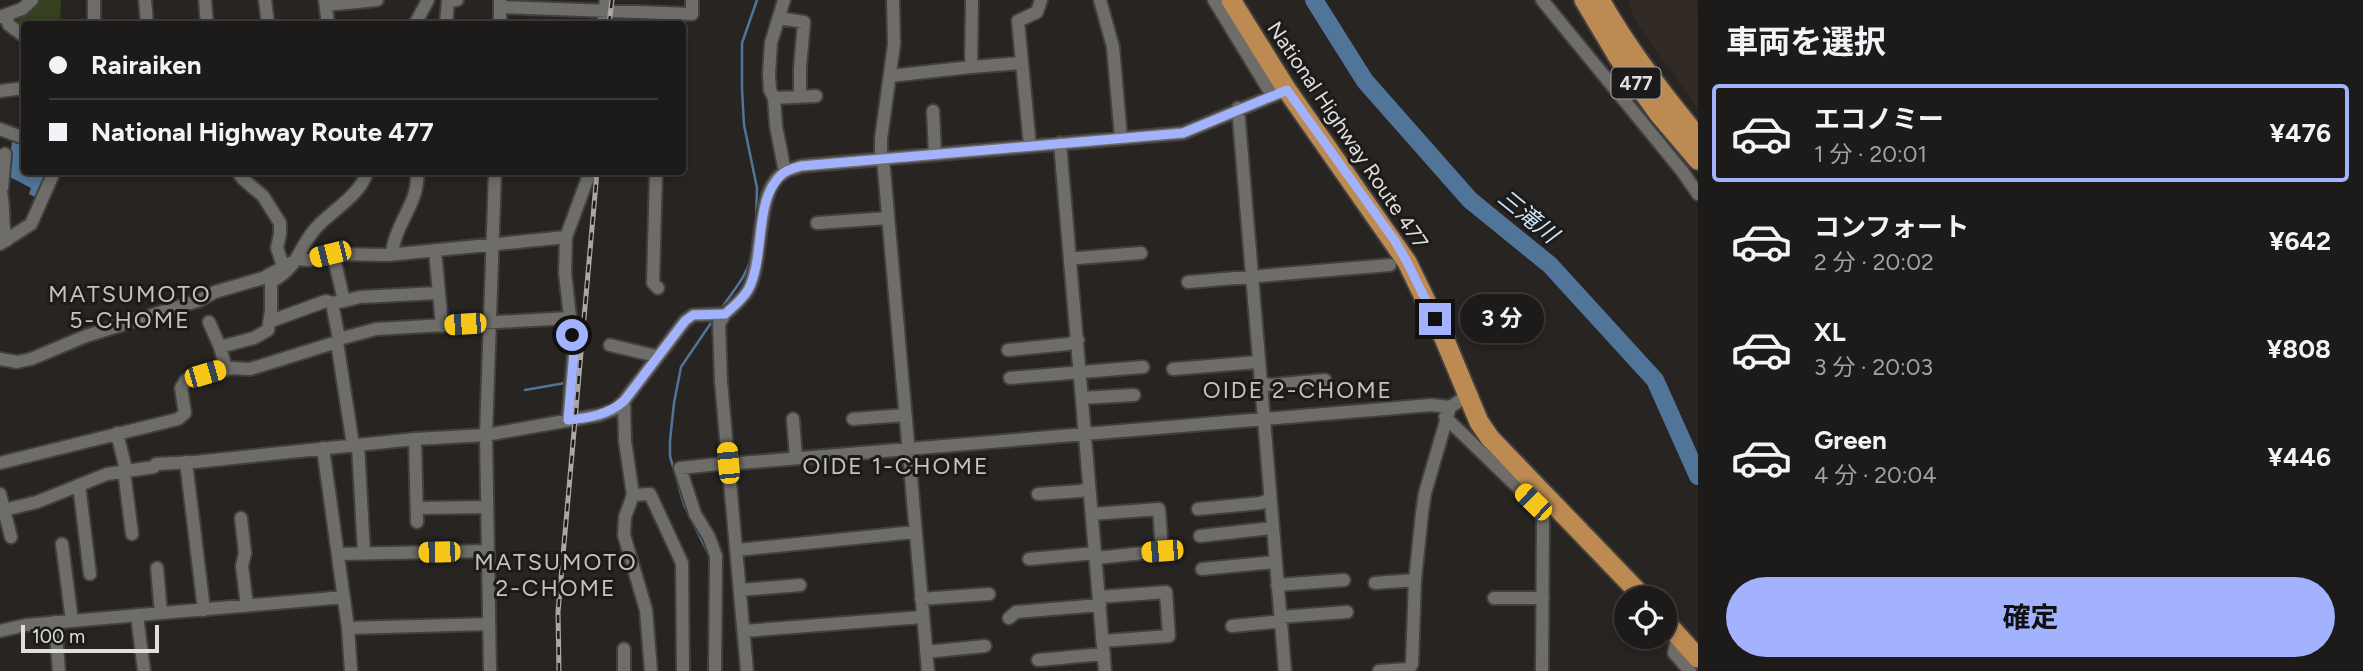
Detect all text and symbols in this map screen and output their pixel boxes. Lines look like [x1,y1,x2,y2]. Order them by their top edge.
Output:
street label: National Highway Route 477 [1262,17,1434,253]
text: 車両を選択 [1726,23,1886,61]
text: Rairaiken [91,49,201,81]
road number: 477 [1612,68,1660,99]
icon: car [1730,102,1793,165]
text: エコノミー [1814,103,1944,135]
text: National Highway Route 477 [91,116,434,148]
text: ¥476 [2270,117,2331,149]
text: 1 分 · 20:01 [1814,140,1927,168]
water label: 三滝川 [1492,183,1566,250]
icon: car [1730,210,1793,273]
text: コンフォート [1814,211,1969,243]
text: ¥642 [2269,225,2331,257]
car [308,239,353,269]
text: 2 分 · 20:02 [1814,248,1934,276]
district label: MATSUMOTO 5-CHOME [48,280,212,334]
callout: 3 分 [1460,294,1544,344]
route end [1419,303,1451,335]
text: 3 分 [1481,304,1523,332]
car [444,312,487,336]
text: XL [1814,316,1846,348]
icon: car [1730,318,1793,381]
route start [556,319,588,351]
text: ¥808 [2267,333,2331,365]
text: 3 分 · 20:03 [1814,353,1933,381]
car [182,358,229,390]
district label: OIDE 2-CHOME [1203,376,1393,404]
text: Green [1814,424,1887,456]
icon: car [1730,426,1793,489]
car [716,441,741,485]
text: ¥446 [2268,441,2331,473]
district label: OIDE 1-CHOME [802,452,990,480]
text: 4 分 · 20:04 [1814,461,1937,489]
car [1511,480,1556,524]
car [1141,539,1184,563]
car [418,541,461,563]
district label: MATSUMOTO 2-CHOME [474,548,638,602]
button: 確定 [1726,577,2335,657]
map controls [1614,586,1677,649]
button: locate [1614,586,1677,649]
scale bar [21,622,159,654]
text: 100 m [32,625,85,648]

